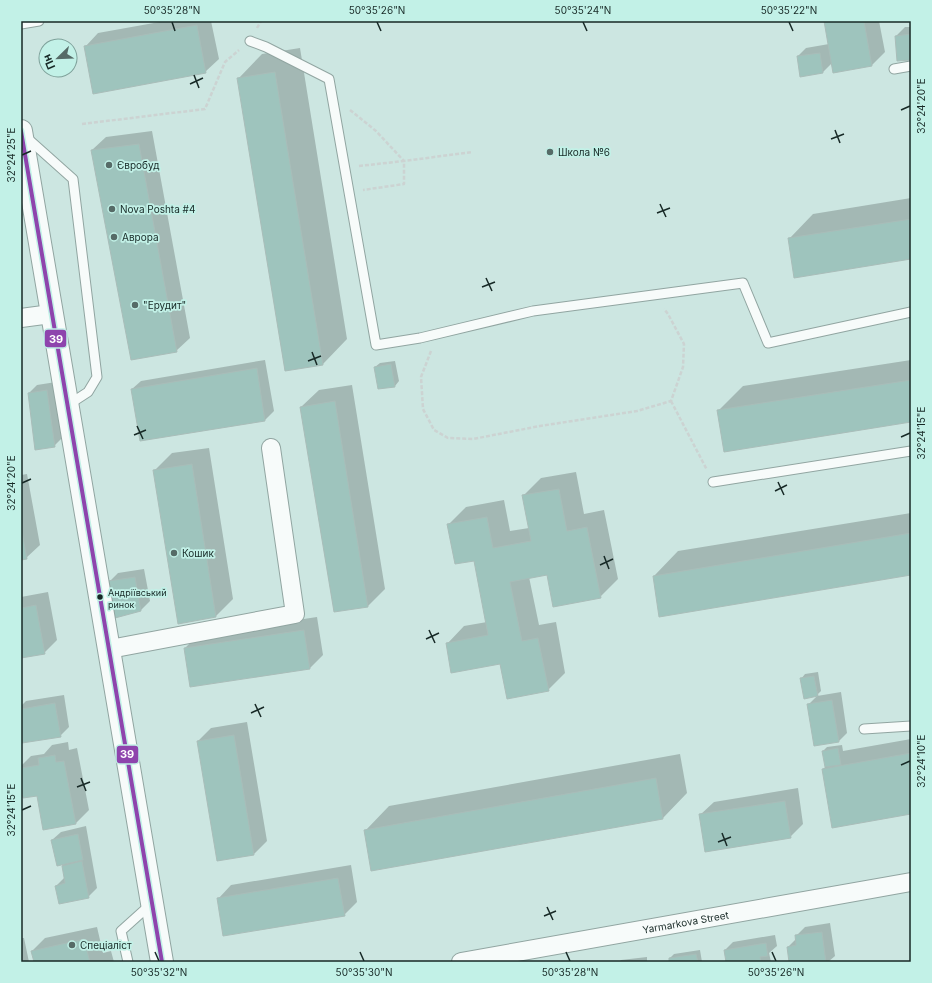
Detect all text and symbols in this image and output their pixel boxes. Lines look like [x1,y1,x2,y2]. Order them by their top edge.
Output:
text: 50°35'28"N [144,4,200,16]
text: 50°35'26"N [349,4,405,16]
text: 50°35'24"N [555,4,611,16]
text: 50°35'22"N [761,4,817,16]
north arrow [38,38,78,78]
text: Пн [39,52,58,72]
text: 32°24'20"E [915,78,927,134]
text: 32°24'25"E [5,127,17,183]
place label: Школа №6 [558,146,610,158]
marker: Школа №6 [545,147,555,157]
place label: Євробуд [117,159,159,171]
marker: Євробуд [104,160,114,170]
place label: Nova Poshta #4 [120,203,195,215]
marker: Nova Poshta #4 [107,204,117,214]
place label: Аврора [122,231,159,243]
marker: Аврора [109,232,119,242]
place label: "Ерудит" [143,299,186,311]
marker: "Ерудит" [130,300,140,310]
line badge: 39 [44,329,67,348]
text: 39 [49,332,63,346]
text: 32°24'15"E [915,406,927,460]
text: 32°24'20"E [5,455,17,511]
place label: Кошик [182,547,214,559]
marker: Кошик [169,548,179,558]
place label: Андріївський ринок [108,587,167,610]
marker: Андріївський ринок [95,592,105,602]
text: 32°24'10"E [915,734,927,788]
line badge: 39 [116,745,139,764]
text: 39 [120,747,134,761]
text: 32°24'15"E [5,783,17,837]
street label: Yarmarkova Street [641,908,730,936]
place label: Спеціаліст [80,939,132,951]
marker: Спеціаліст [67,940,77,950]
text: 50°35'32"N [131,966,187,978]
text: 50°35'30"N [336,966,392,978]
text: 50°35'28"N [542,966,598,978]
text: 50°35'26"N [748,966,804,978]

